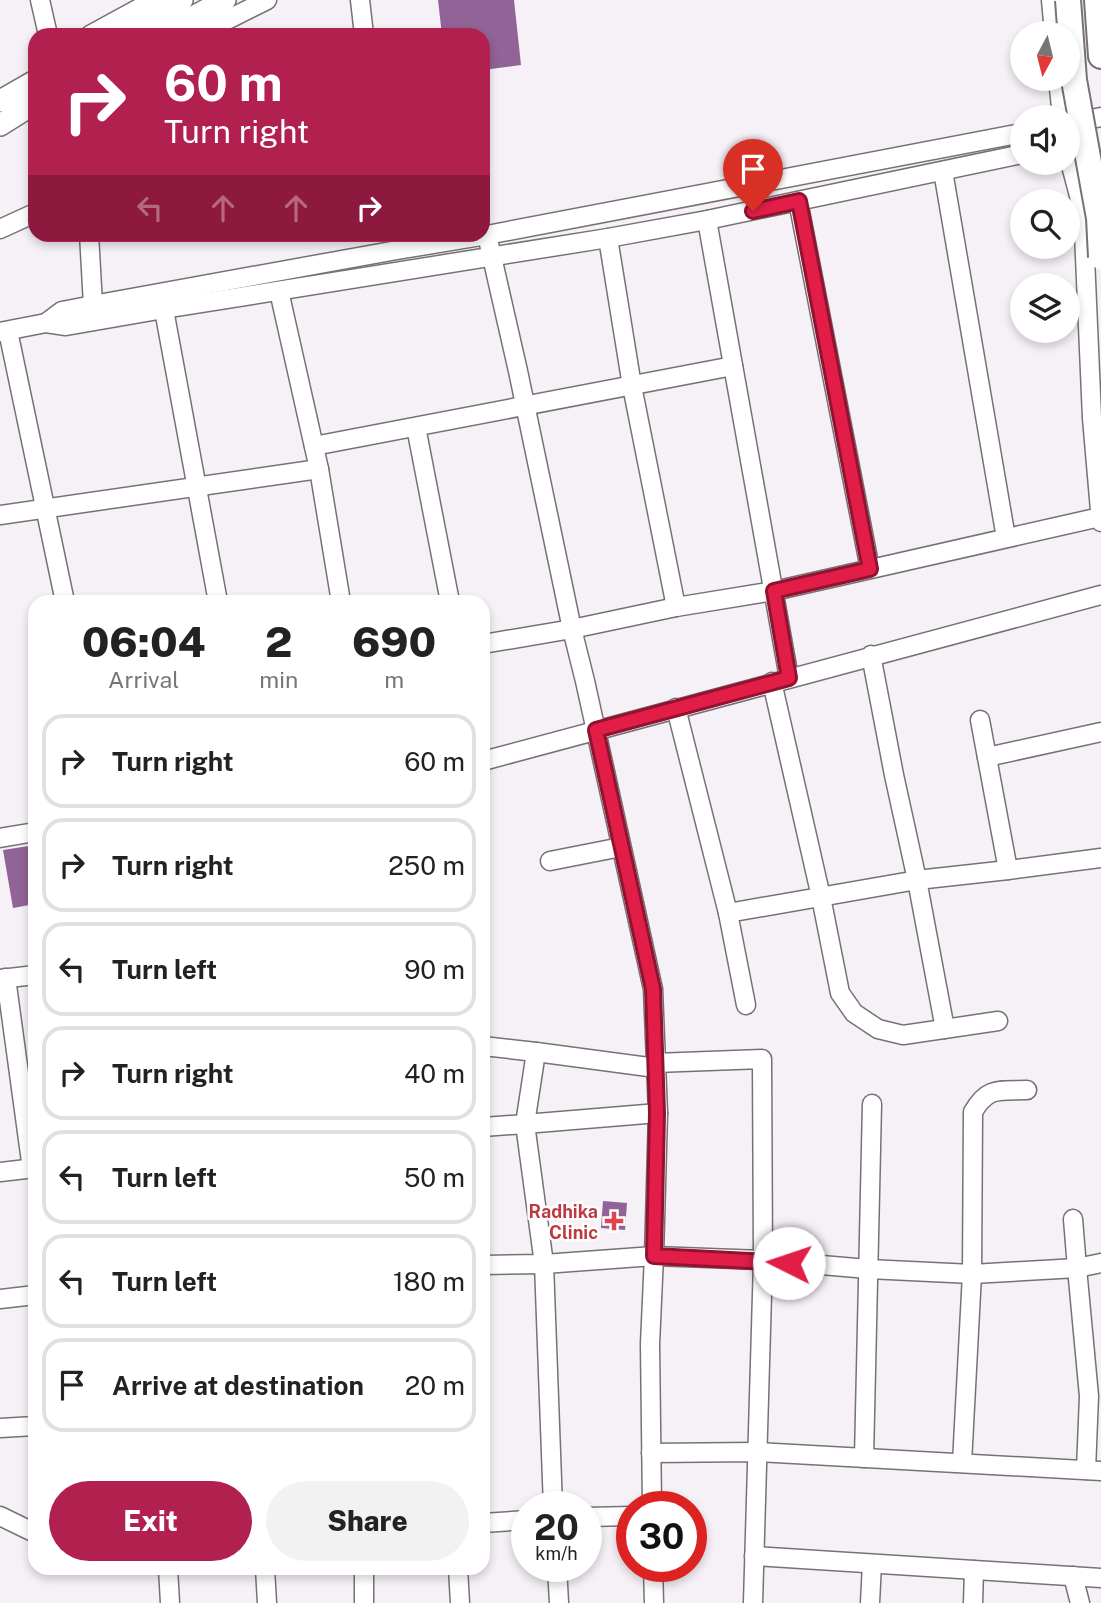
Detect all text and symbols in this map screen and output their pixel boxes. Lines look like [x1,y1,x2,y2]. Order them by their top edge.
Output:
north arrow [1010,21,1080,91]
map controls [1010,21,1080,343]
text: 60 m [164,54,283,112]
icon: right [49,56,140,147]
button: sound [1010,105,1080,175]
text: Turn right [164,113,309,150]
pin [723,139,783,211]
icon: arrive [734,150,772,188]
icon: left [131,189,169,227]
icon: ahead [204,189,242,227]
icon: ahead [277,189,315,227]
icon: right [350,189,388,227]
button: search [1010,189,1080,259]
button: layers [1010,273,1080,343]
text: 06:04 [82,617,206,666]
text: 2 [265,617,292,666]
text: 690 [352,617,436,666]
text: Arrival [108,666,179,693]
text: min [259,666,298,693]
text: m [384,666,404,693]
icon: right [53,742,91,780]
text: Turn right [112,746,234,777]
text: 60 m [404,746,465,777]
icon: right [53,846,91,884]
text: Turn right [112,850,234,881]
text: 250 m [388,850,465,881]
icon: left [53,950,91,988]
text: Turn left [112,954,217,985]
text: 90 m [404,954,465,985]
icon: right [53,1054,91,1092]
text: Turn right [112,1058,234,1089]
text: 40 m [404,1058,465,1089]
icon: left [53,1158,91,1196]
text: Turn left [112,1162,217,1193]
text: 50 m [404,1162,465,1193]
place label: Radhika Clinic [529,1201,598,1243]
marker: Radhika Clinic [604,1211,624,1231]
position arrow [752,1226,826,1300]
icon: left [53,1262,91,1300]
text: Turn left [112,1266,217,1297]
text: 180 m [393,1266,465,1297]
icon: arrive [53,1366,91,1404]
text: Arrive at destination [112,1370,364,1401]
text: 20 m [405,1370,465,1401]
button: Exit [49,1481,252,1561]
button: Share [266,1481,469,1561]
speed limit sign: 30 [616,1491,707,1582]
text: 20 [534,1507,579,1548]
text: km/h [535,1543,578,1564]

